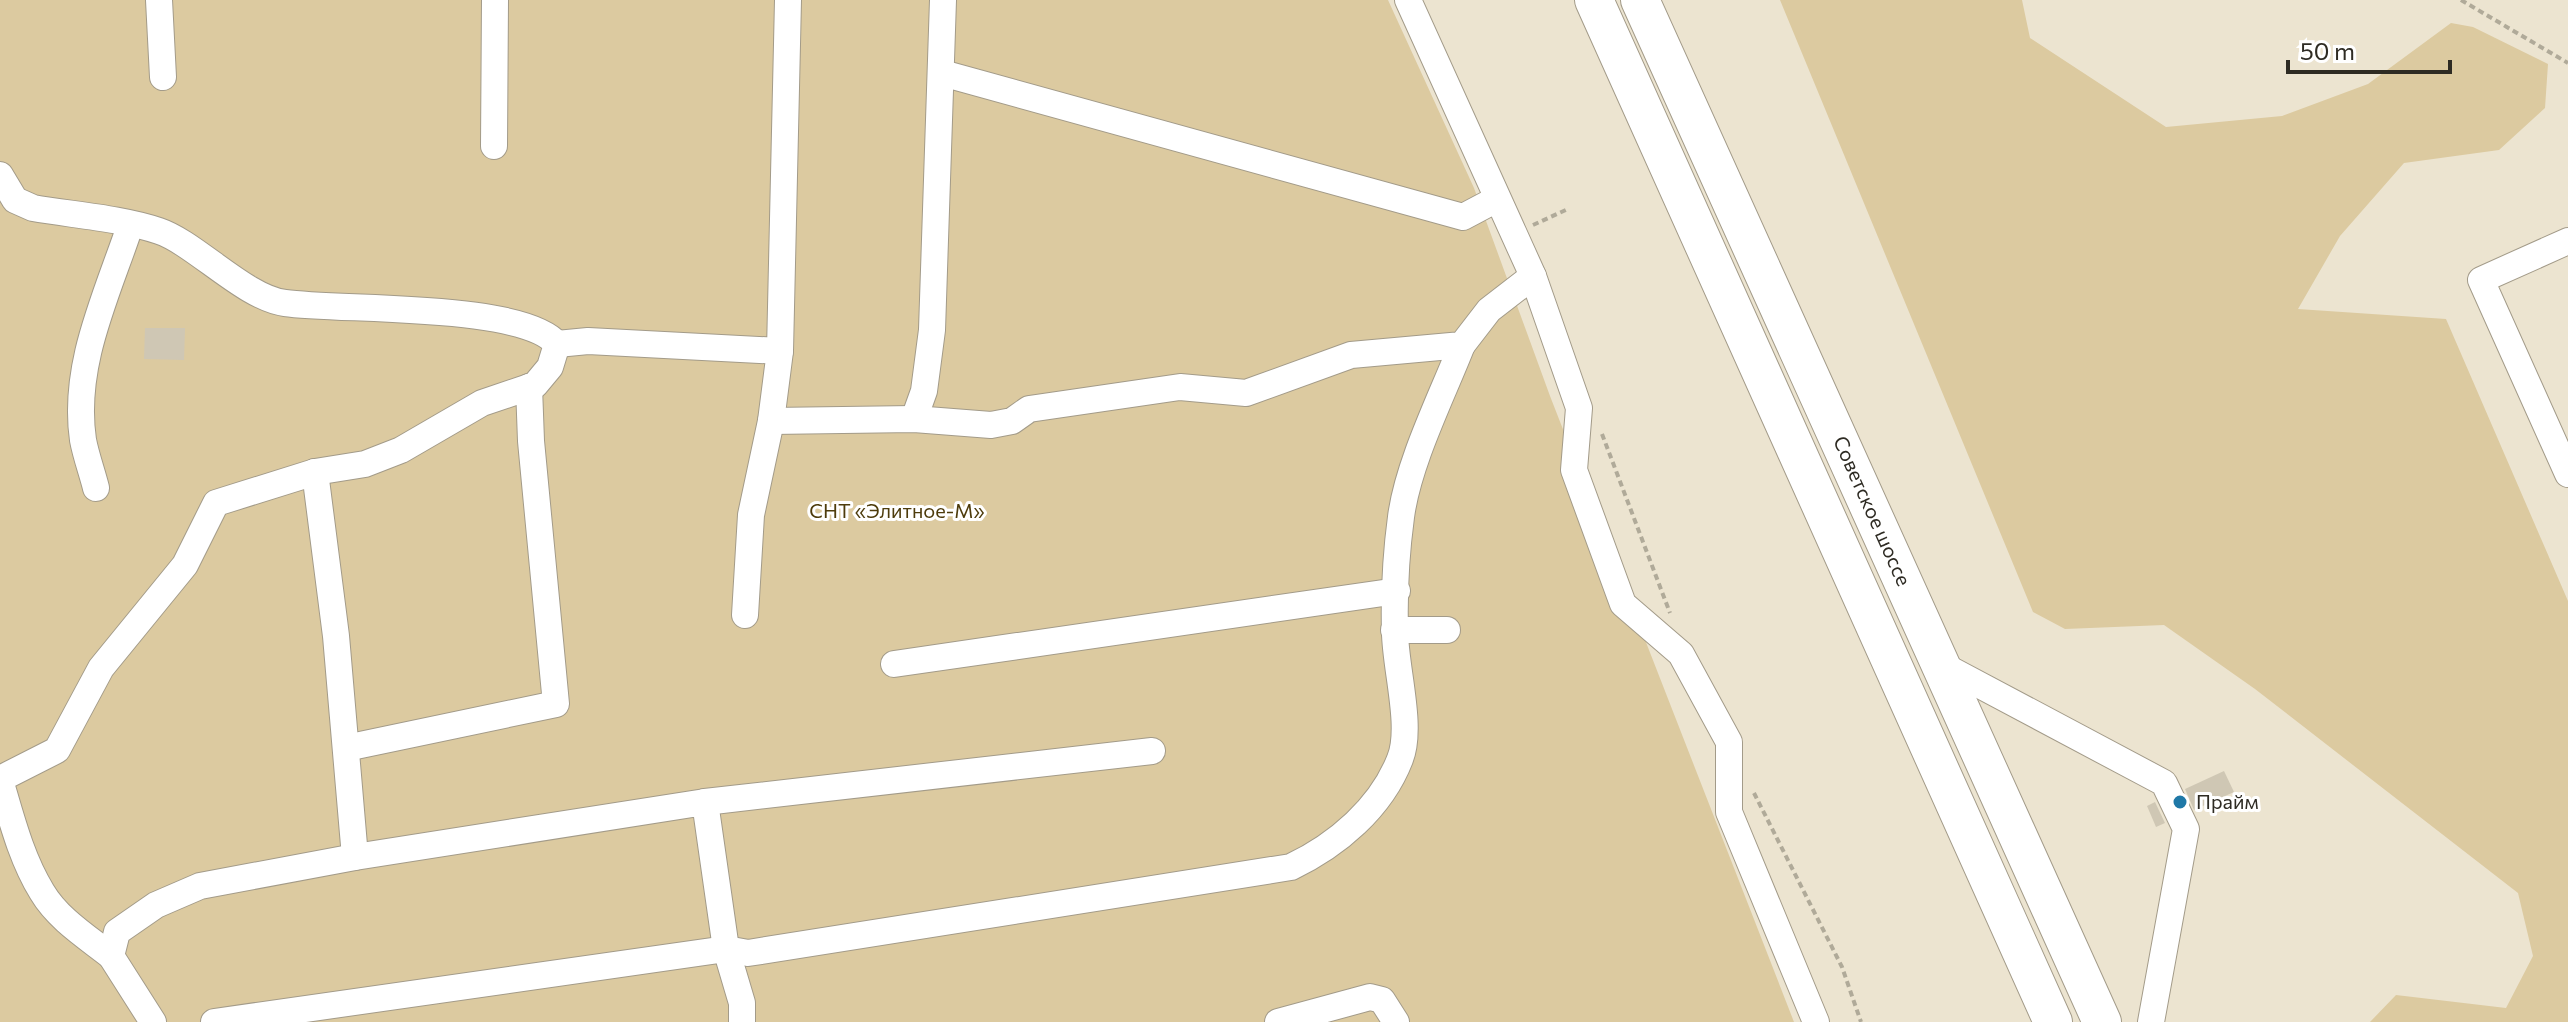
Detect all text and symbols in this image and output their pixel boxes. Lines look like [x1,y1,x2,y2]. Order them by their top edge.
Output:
scale bar [2288,24,2450,74]
text: 50 m [2300,36,2355,65]
street label: Советское шоссе [1829,432,1917,589]
park label: СНТ «Элитное-М» [809,498,985,522]
place label: Прайм [2196,789,2259,813]
marker: Прайм [2171,793,2189,811]

